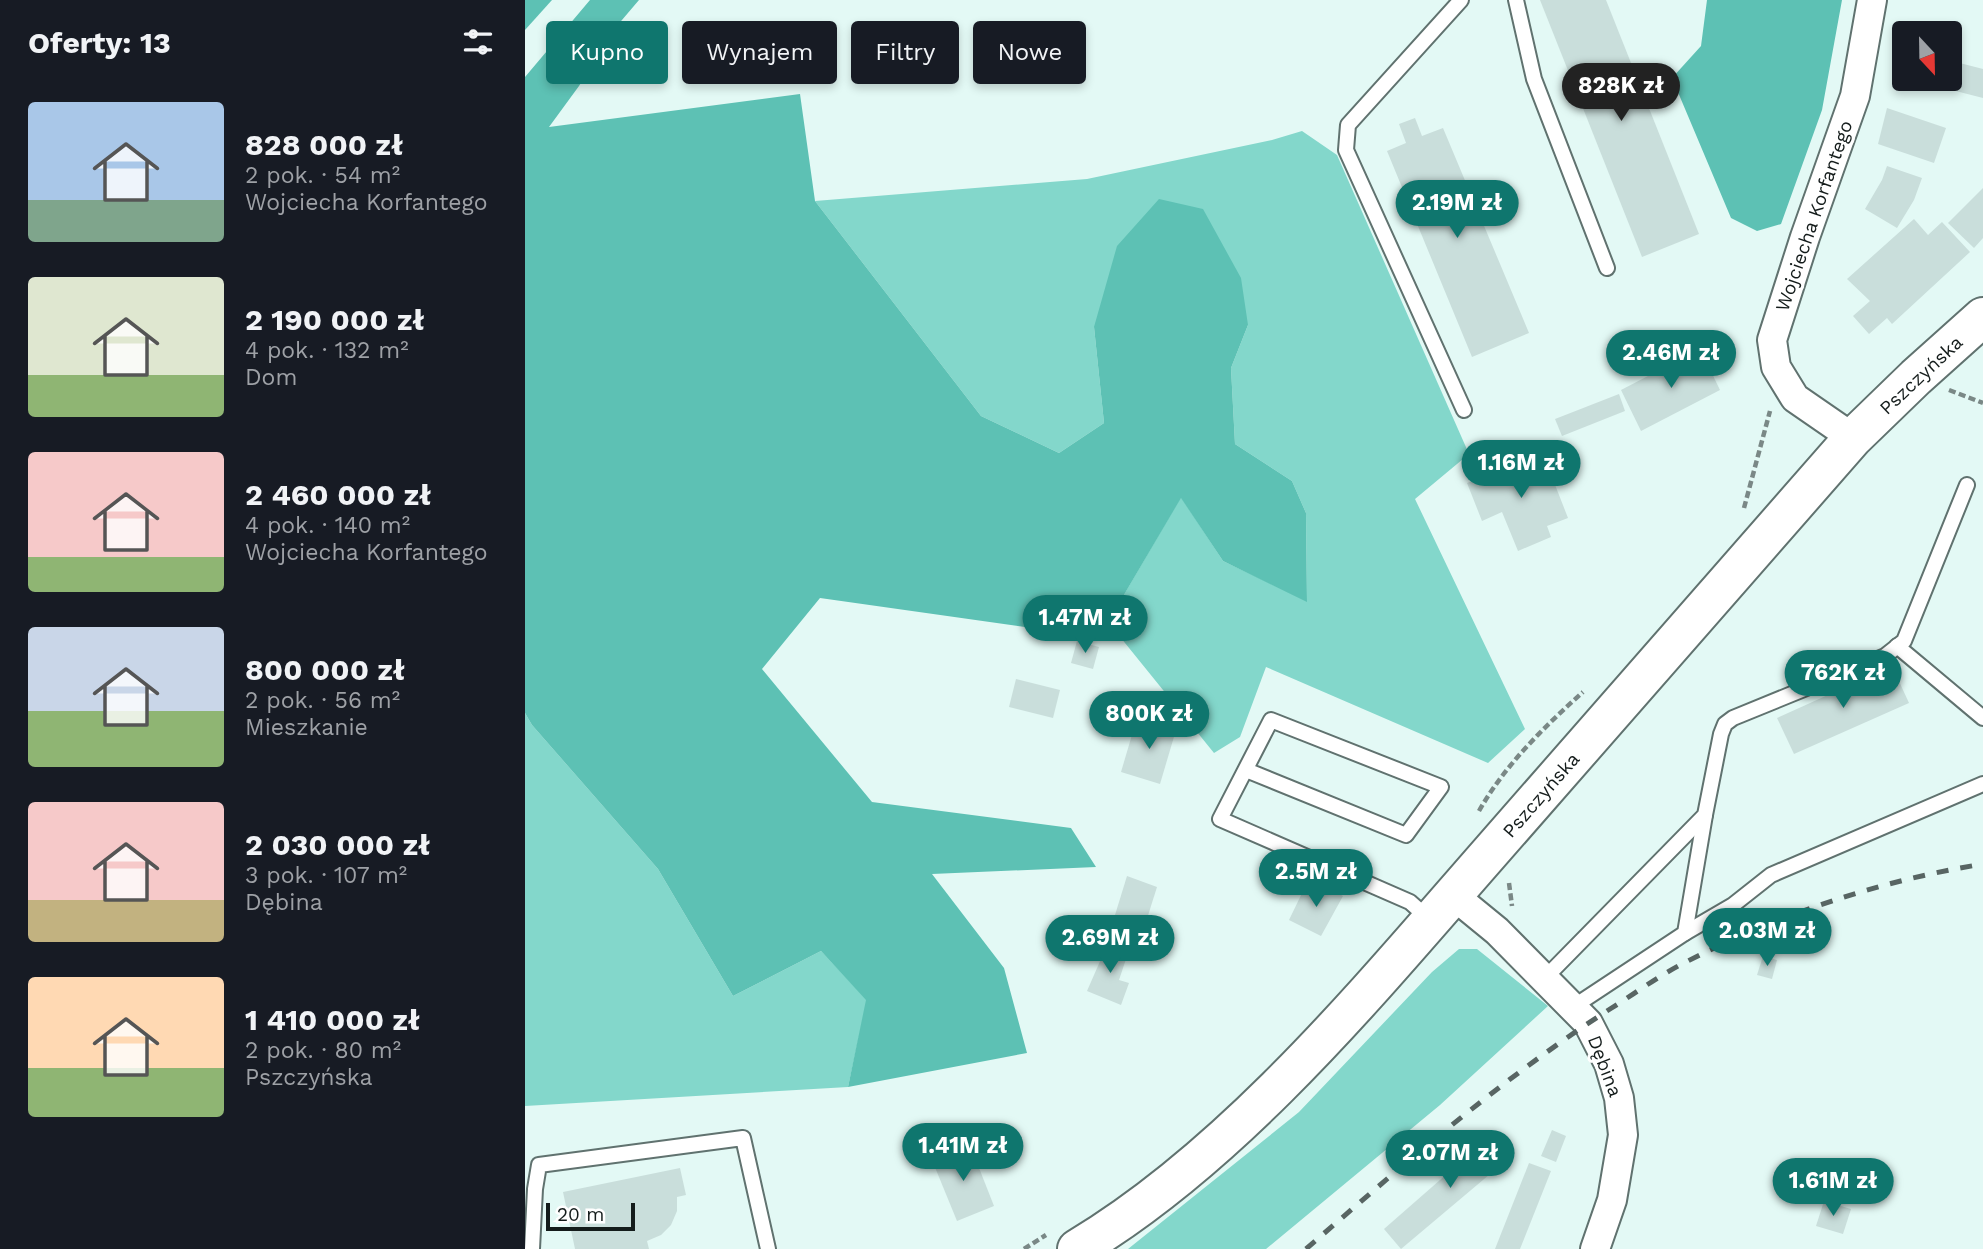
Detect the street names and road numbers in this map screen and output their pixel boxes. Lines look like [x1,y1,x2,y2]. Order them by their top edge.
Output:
street label: Wojciecha Korfantego [1770,117,1858,315]
street label: Pszczyńska [1875,331,1968,419]
street label: Pszczyńska [1498,748,1584,842]
street label: Dębina [1583,1032,1627,1100]

